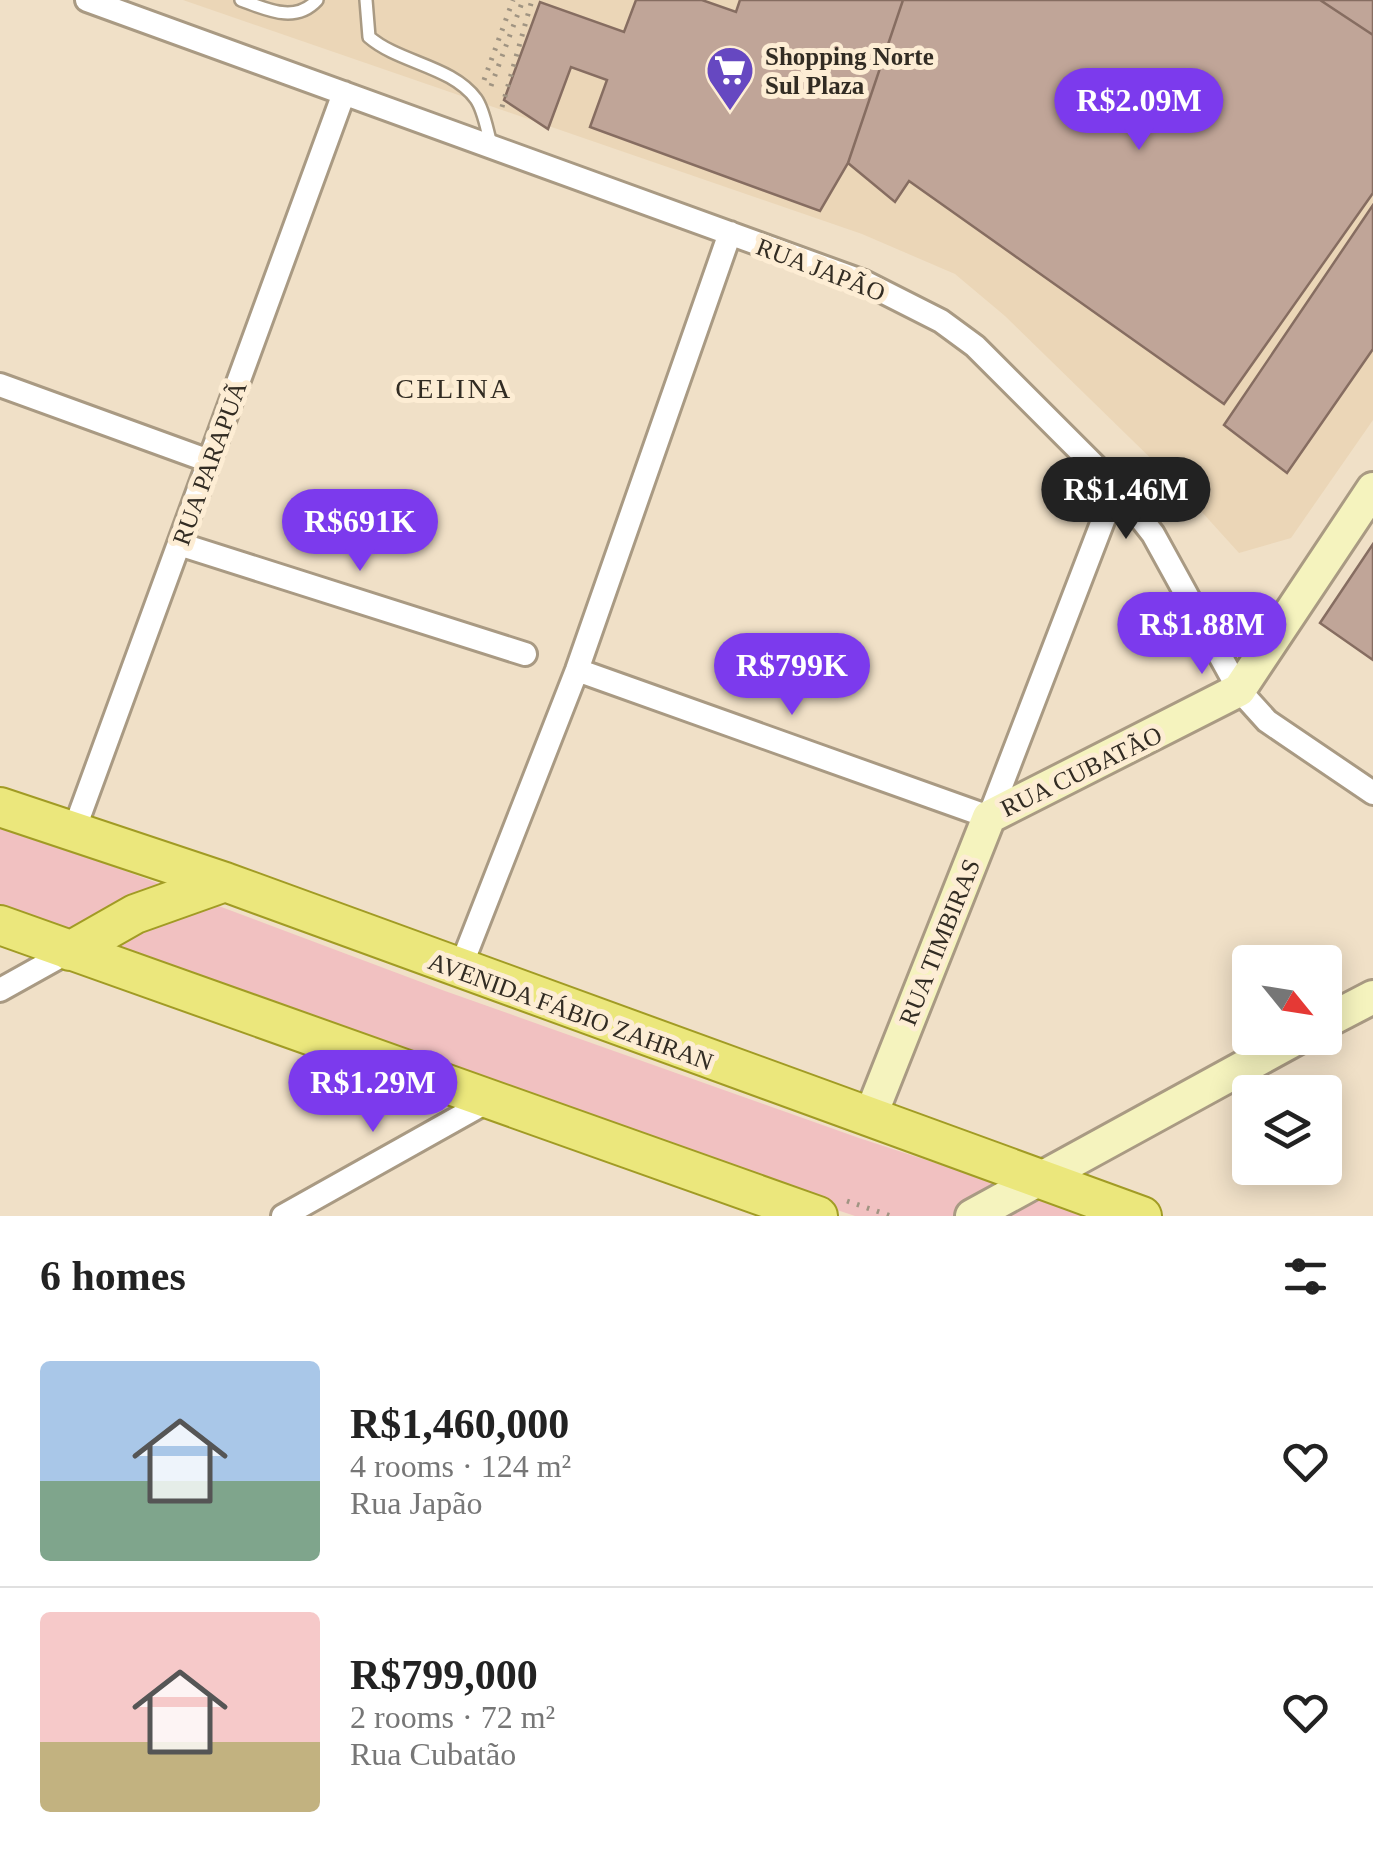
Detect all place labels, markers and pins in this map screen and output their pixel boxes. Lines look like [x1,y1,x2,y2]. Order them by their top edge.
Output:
place label: Shopping Norte Sul Plaza [765,43,934,99]
supermarket icon: Shopping Norte Sul Plaza [704,44,756,112]
pin: R$2.09M [1047,68,1231,153]
pin: R$1.46M [1034,457,1218,542]
pin: R$691K [279,489,441,574]
pin: R$1.88M [1110,592,1294,677]
pin: R$799K [711,633,873,718]
pin: R$1.29M [281,1050,465,1135]

